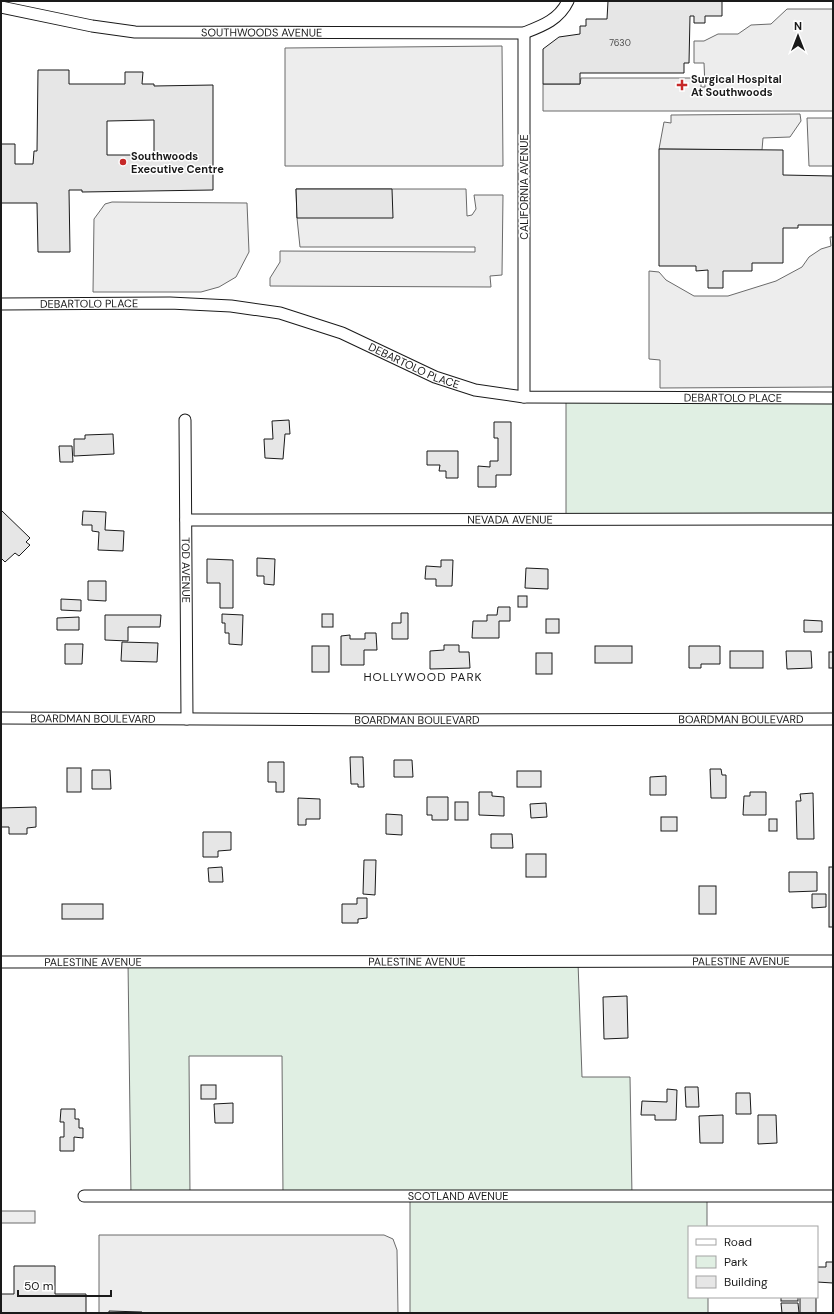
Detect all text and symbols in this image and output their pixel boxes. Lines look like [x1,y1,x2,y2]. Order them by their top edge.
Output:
north arrow [778,16,818,56]
text: N [794,19,802,33]
street label: SOUTHWOODS AVENUE [201,25,322,39]
house number: 7630 [609,37,631,49]
place label: Surgical Hospital At Southwoods [691,72,782,99]
marker: Surgical Hospital At Southwoods [676,79,688,91]
street label: CALIFORNIA AVENUE [517,134,531,240]
place label: Southwoods Executive Centre [131,149,224,176]
marker: Southwoods Executive Centre [118,157,128,167]
street label: DEBARTOLO PLACE [40,296,138,311]
street label: DEBARTOLO PLACE [366,340,461,392]
street label: DEBARTOLO PLACE [684,391,782,405]
street label: NEVADA AVENUE [467,512,553,527]
street label: TOD AVENUE [179,537,193,603]
district label: HOLLYWOOD PARK [363,669,483,685]
street label: BOARDMAN BOULEVARD [30,711,156,726]
street label: BOARDMAN BOULEVARD [678,712,804,726]
street label: BOARDMAN BOULEVARD [354,713,480,727]
street label: PALESTINE AVENUE [368,954,466,969]
street label: PALESTINE AVENUE [692,954,790,968]
street label: PALESTINE AVENUE [44,955,142,969]
street label: SCOTLAND AVENUE [408,1189,508,1203]
legend [688,1226,818,1298]
text: Road [724,1234,752,1250]
text: Park [724,1254,748,1270]
scale bar [18,1272,111,1298]
text: Building [724,1274,768,1290]
text: 50 m [24,1278,53,1294]

